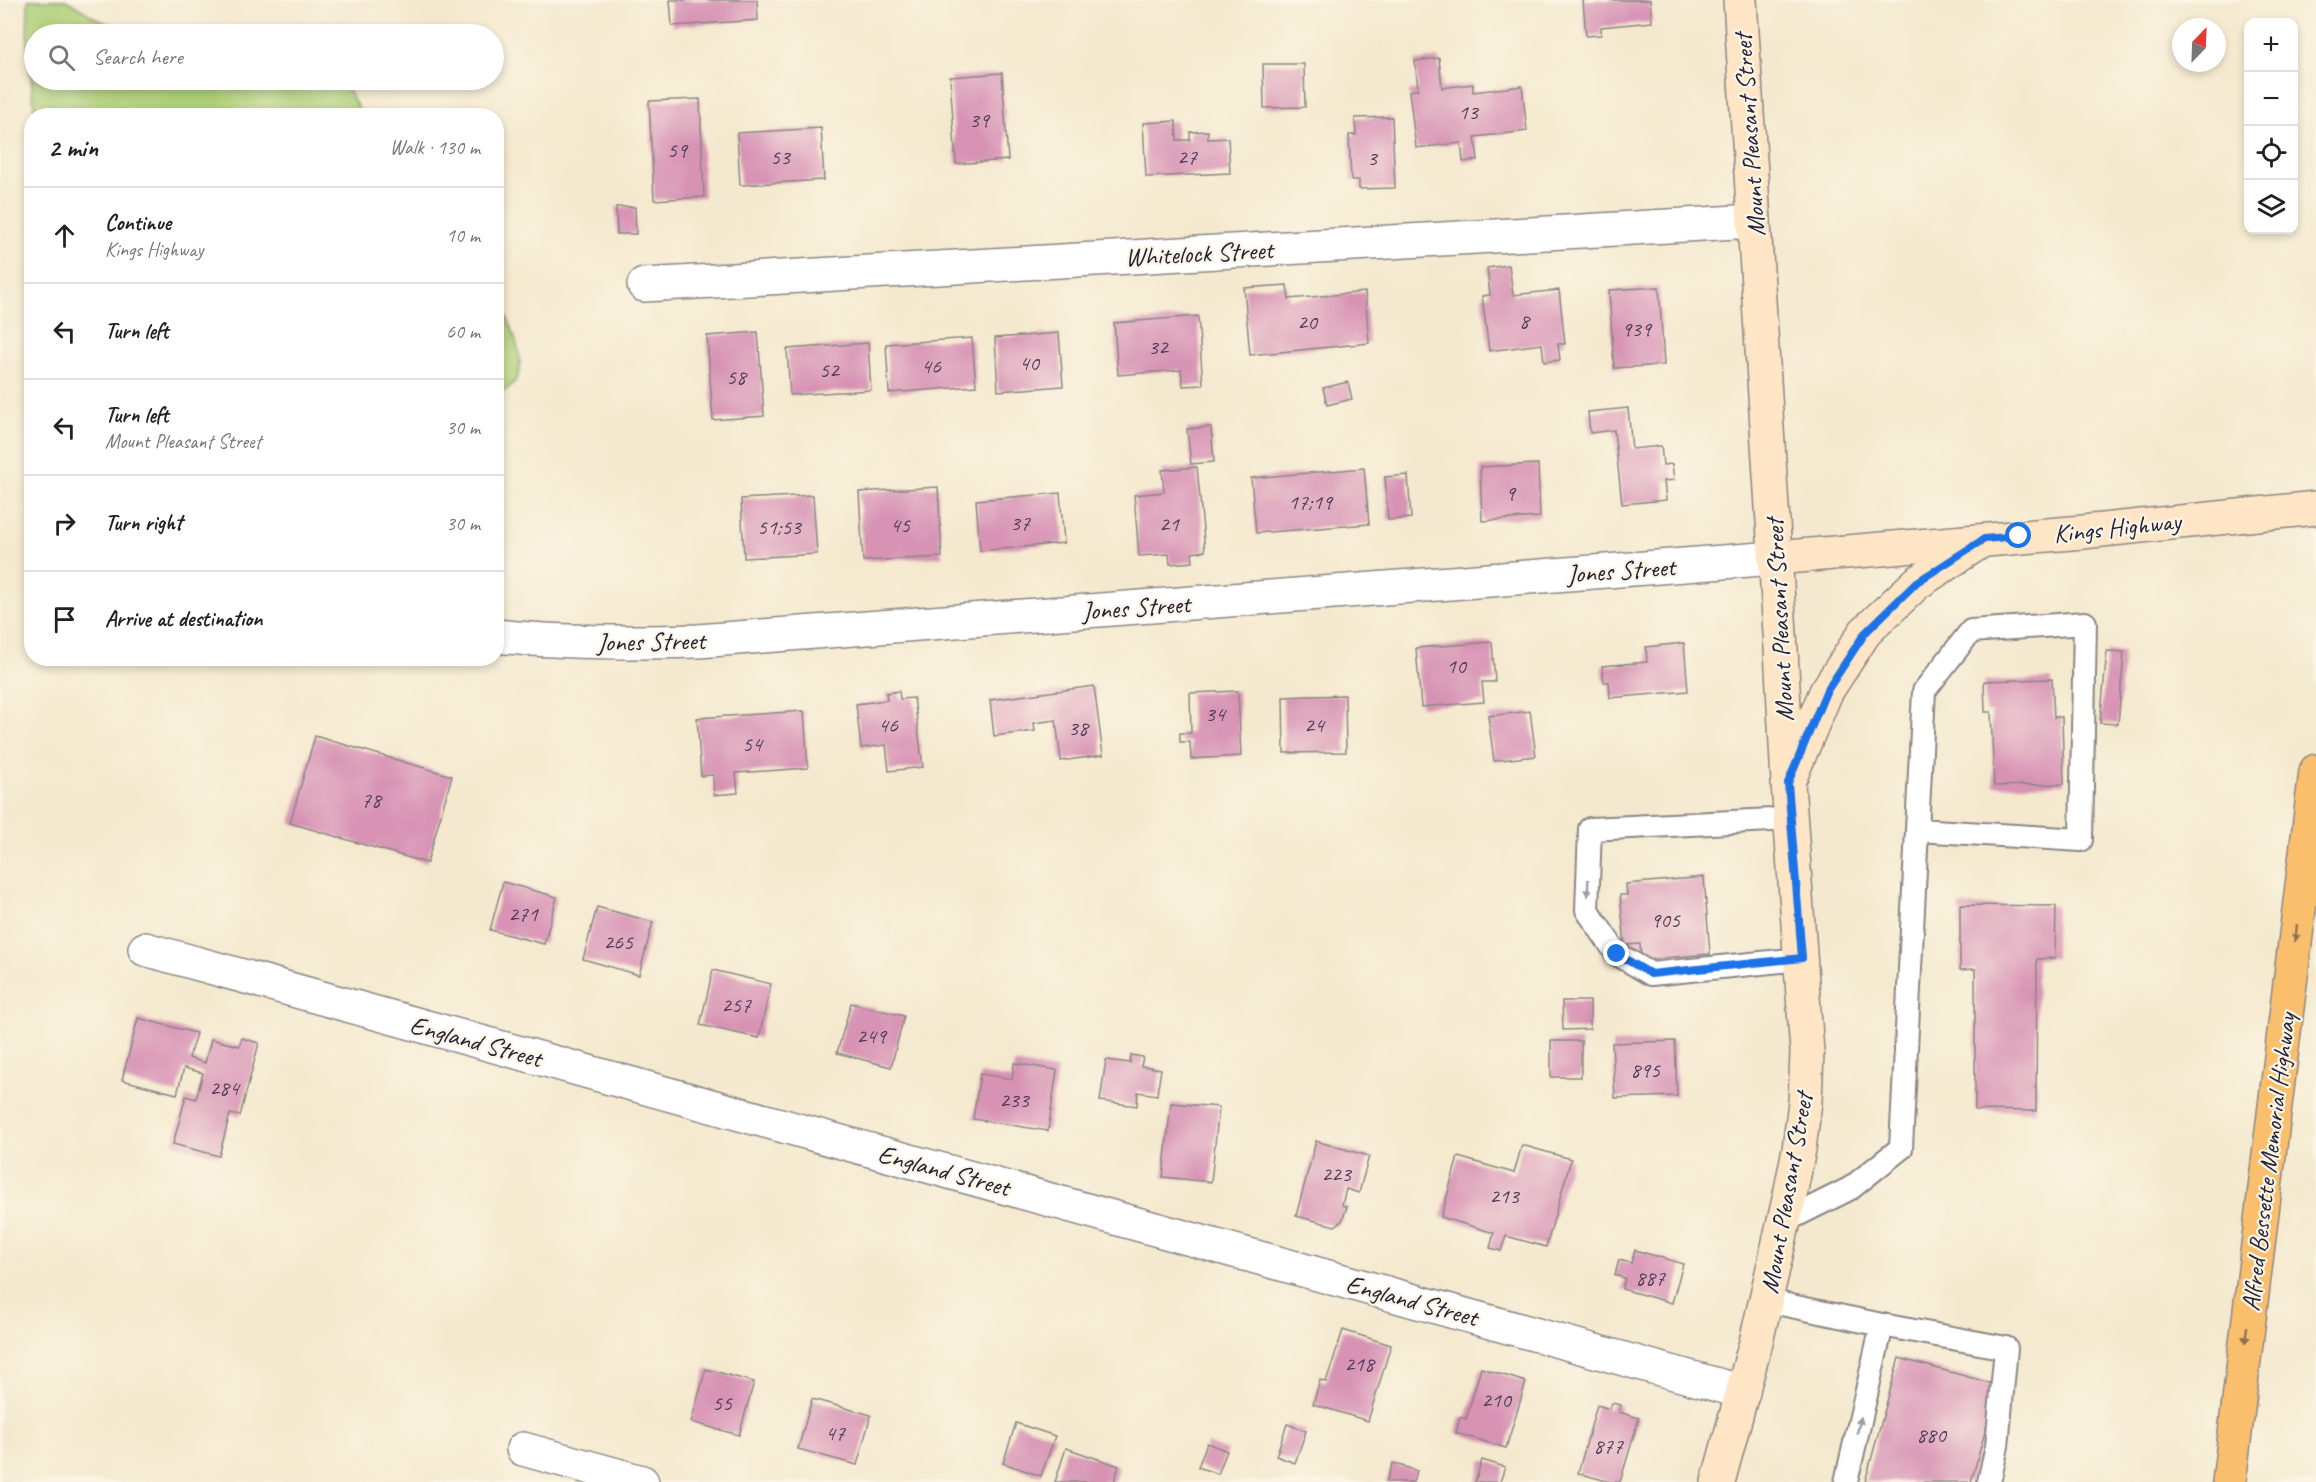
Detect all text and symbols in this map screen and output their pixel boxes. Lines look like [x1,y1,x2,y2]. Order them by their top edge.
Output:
north arrow [2172,18,2226,72]
map controls [2244,18,2298,234]
button: + [2244,18,2298,72]
search box [24,24,504,90]
street label: Mount Pleasant Street [1726,29,1773,237]
icon: search [45,41,78,74]
text: Search here [93,43,183,71]
button: − [2244,72,2298,126]
house number: 13 [1458,98,1480,126]
house number: 39 [969,106,991,134]
button: locate [2244,126,2298,180]
text: 2 min [48,131,98,164]
text: Walk · 130 m [390,135,480,160]
house number: 59 [667,136,689,164]
house number: 53 [770,143,792,171]
house number: 27 [1177,143,1198,171]
house number: 3 [1367,144,1379,172]
button: layers [2244,180,2298,234]
text: Continue [105,209,171,237]
icon: ahead [48,219,81,252]
text: 10 m [446,223,480,248]
street label: Whitelock Street [1124,233,1276,274]
text: Kings Highway [105,237,203,262]
house number: 8 [1519,307,1531,335]
house number: 20 [1297,308,1319,336]
icon: left [48,315,81,348]
house number: 939 [1621,315,1653,343]
text: Turn left [105,317,169,345]
text: 60 m [446,319,480,344]
house number: 32 [1148,333,1170,361]
house number: 40 [1019,349,1041,377]
house number: 46 [921,352,942,380]
house number: 52 [819,356,841,384]
house number: 58 [726,363,748,391]
text: Turn left [105,401,169,429]
icon: left [48,411,81,444]
text: 30 m [446,415,480,440]
text: Mount Pleasant Street [105,429,261,454]
house number: 9 [1505,479,1517,507]
house number: 17;19 [1288,488,1334,516]
street label: Kings Highway [2052,504,2184,551]
icon: right [48,507,81,540]
text: Turn right [105,509,182,537]
house number: 37 [1010,509,1031,537]
house number: 21 [1159,510,1180,538]
text: 30 m [446,511,480,536]
house number: 45 [890,511,911,539]
house number: 51;53 [757,513,803,541]
street label: Mount Pleasant Street [1758,514,1801,722]
route start [2005,522,2031,548]
street label: Jones Street [1564,550,1679,591]
street label: Jones Street [1079,587,1194,628]
icon: arrive [48,603,81,636]
text: Arrive at destination [105,605,262,633]
street label: Jones Street [595,624,708,659]
house number: 10 [1446,652,1468,680]
house number: 34 [1205,700,1227,728]
house number: 46 [878,711,899,739]
house number: 24 [1304,711,1326,739]
house number: 38 [1068,714,1090,742]
house number: 54 [742,730,764,758]
house number: 78 [361,786,383,814]
one-way arrow [1583,878,1592,897]
house number: 271 [508,900,539,928]
house number: 905 [1650,906,1681,934]
one-way arrow [2291,924,2301,943]
house number: 265 [603,928,634,956]
route end [1603,940,1629,966]
house number: 257 [721,991,752,1019]
street label: England Street [407,1008,548,1075]
street label: Alfred Bessette Memorial Highway [2234,1009,2303,1313]
house number: 249 [856,1022,888,1050]
house number: 895 [1630,1056,1661,1084]
house number: 284 [209,1074,241,1102]
house number: 233 [999,1086,1031,1114]
street label: Mount Pleasant Street [1753,1087,1821,1296]
street label: England Street [875,1137,1016,1204]
house number: 223 [1321,1160,1353,1188]
house number: 213 [1489,1182,1521,1210]
house number: 887 [1635,1264,1666,1292]
street label: England Street [1343,1267,1484,1334]
one-way arrow [2242,1325,2251,1344]
house number: 218 [1344,1350,1376,1378]
house number: 210 [1481,1386,1513,1414]
house number: 55 [712,1389,733,1417]
one-way arrow [1854,1416,1864,1434]
house number: 47 [825,1419,846,1447]
house number: 880 [1916,1421,1948,1449]
house number: 877 [1593,1432,1624,1460]

